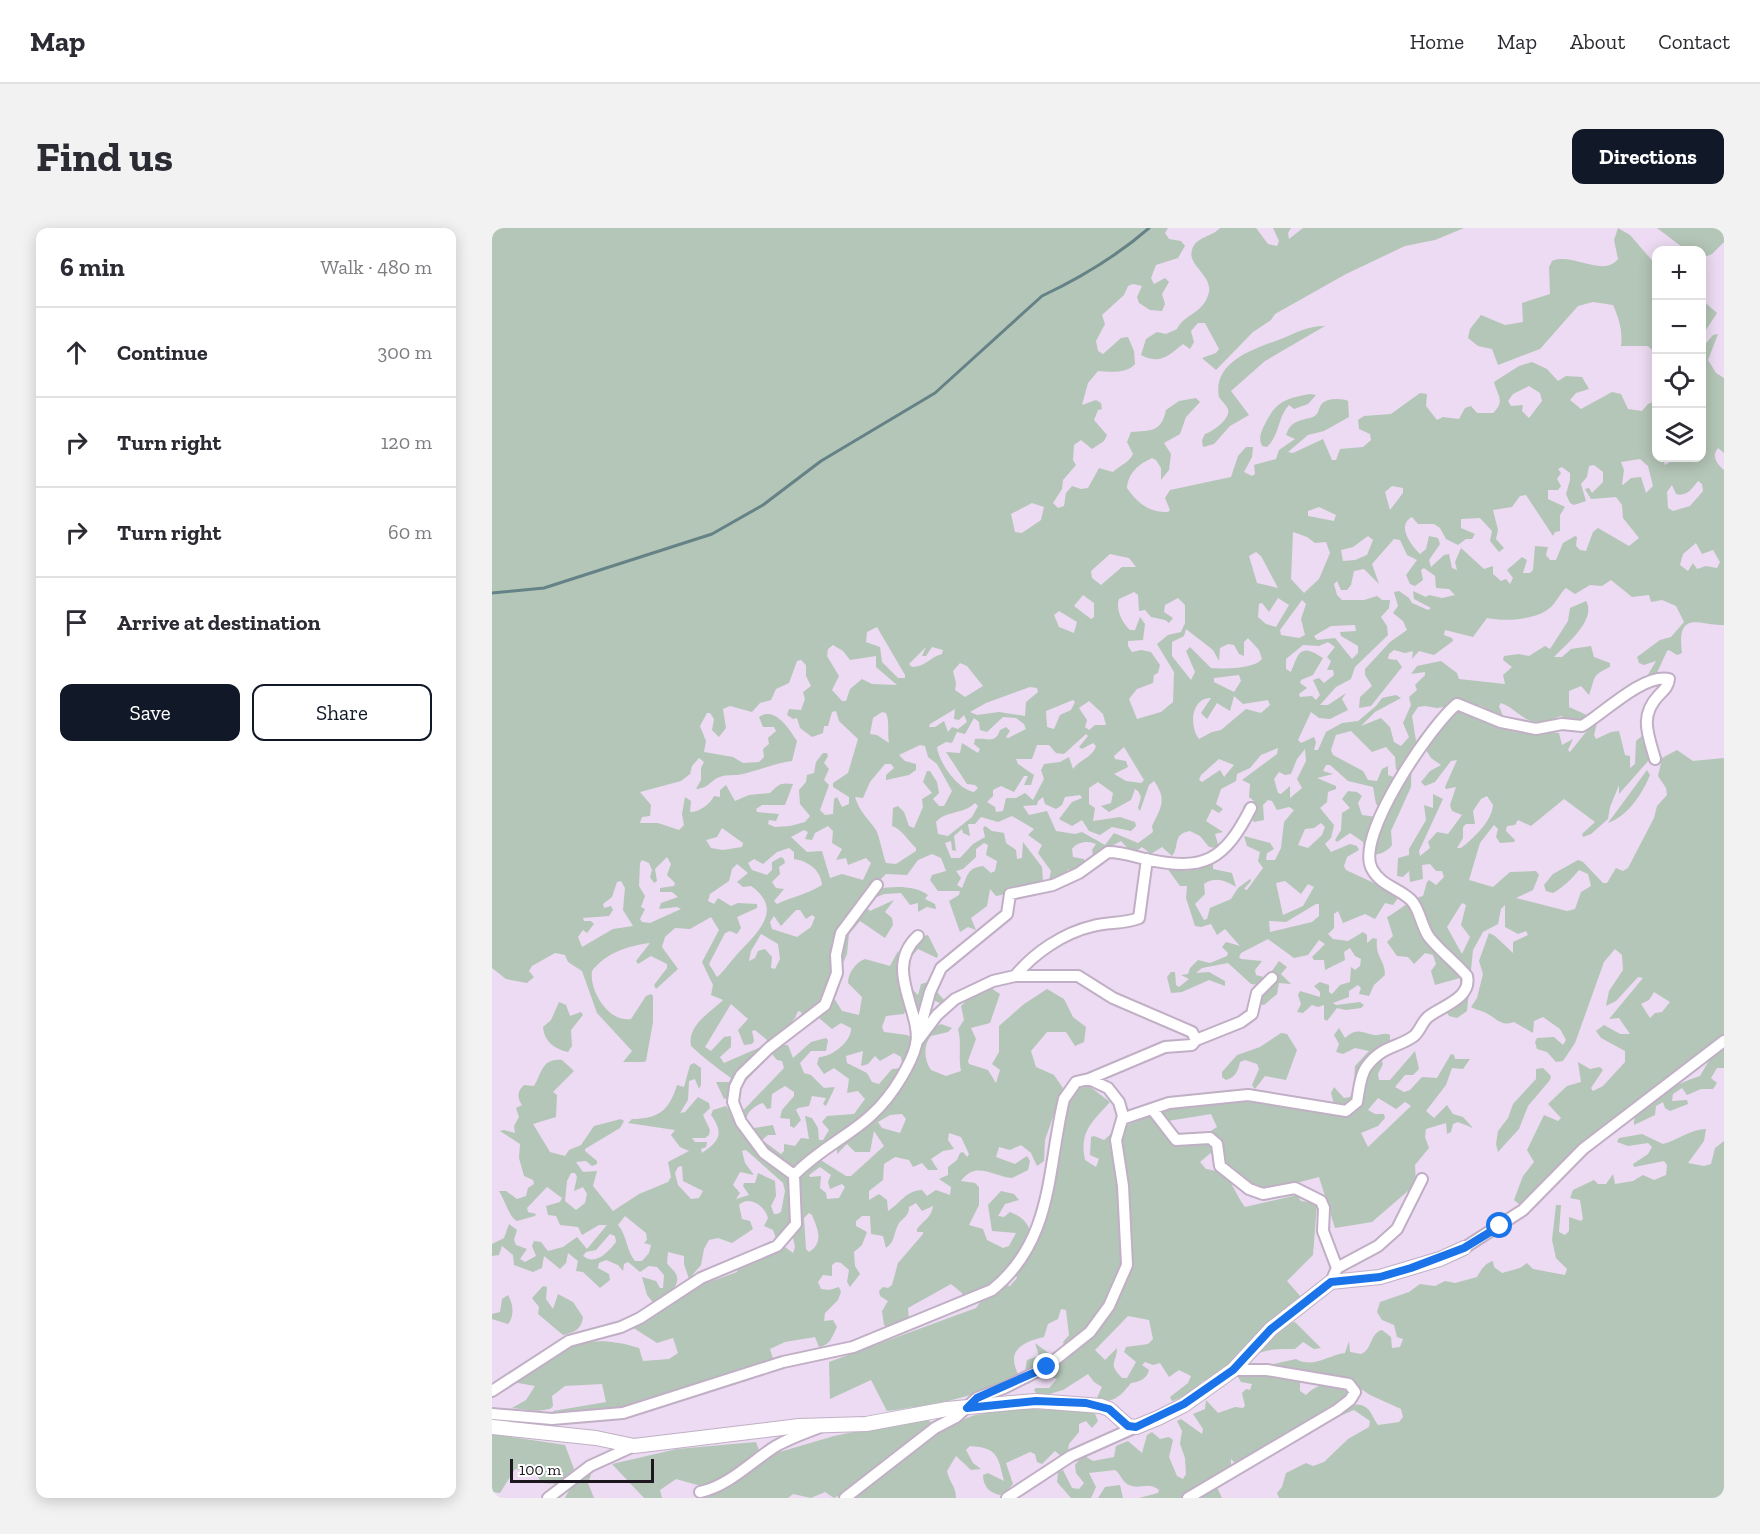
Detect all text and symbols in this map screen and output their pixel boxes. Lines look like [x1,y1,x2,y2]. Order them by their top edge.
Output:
text: Map [30,25,85,58]
text: Home [1410,29,1464,54]
text: Map [1497,29,1537,54]
text: About [1570,29,1625,54]
text: Contact [1658,29,1730,54]
button: Directions [1572,129,1724,184]
text: Find us [36,131,173,182]
map controls [1652,246,1706,462]
button: + [1652,246,1706,300]
text: 6 min [60,251,125,283]
text: Walk · 480 m [321,255,432,279]
button: − [1652,300,1706,354]
icon: ahead [60,336,93,369]
text: Continue [117,339,208,366]
text: 300 m [377,340,432,364]
button: locate [1652,354,1706,408]
button: layers [1652,408,1706,462]
icon: right [60,426,93,459]
text: Turn right [117,429,221,456]
text: 120 m [381,430,432,454]
icon: right [60,516,93,549]
text: Turn right [117,519,221,546]
text: 60 m [388,520,432,544]
icon: arrive [60,606,93,639]
text: Arrive at destination [117,609,320,636]
button: Save [60,684,240,741]
button: Share [252,684,432,741]
route start [1486,1212,1512,1238]
route end [1033,1353,1059,1379]
scale bar [510,1456,654,1484]
text: 100 m [519,1460,561,1479]

